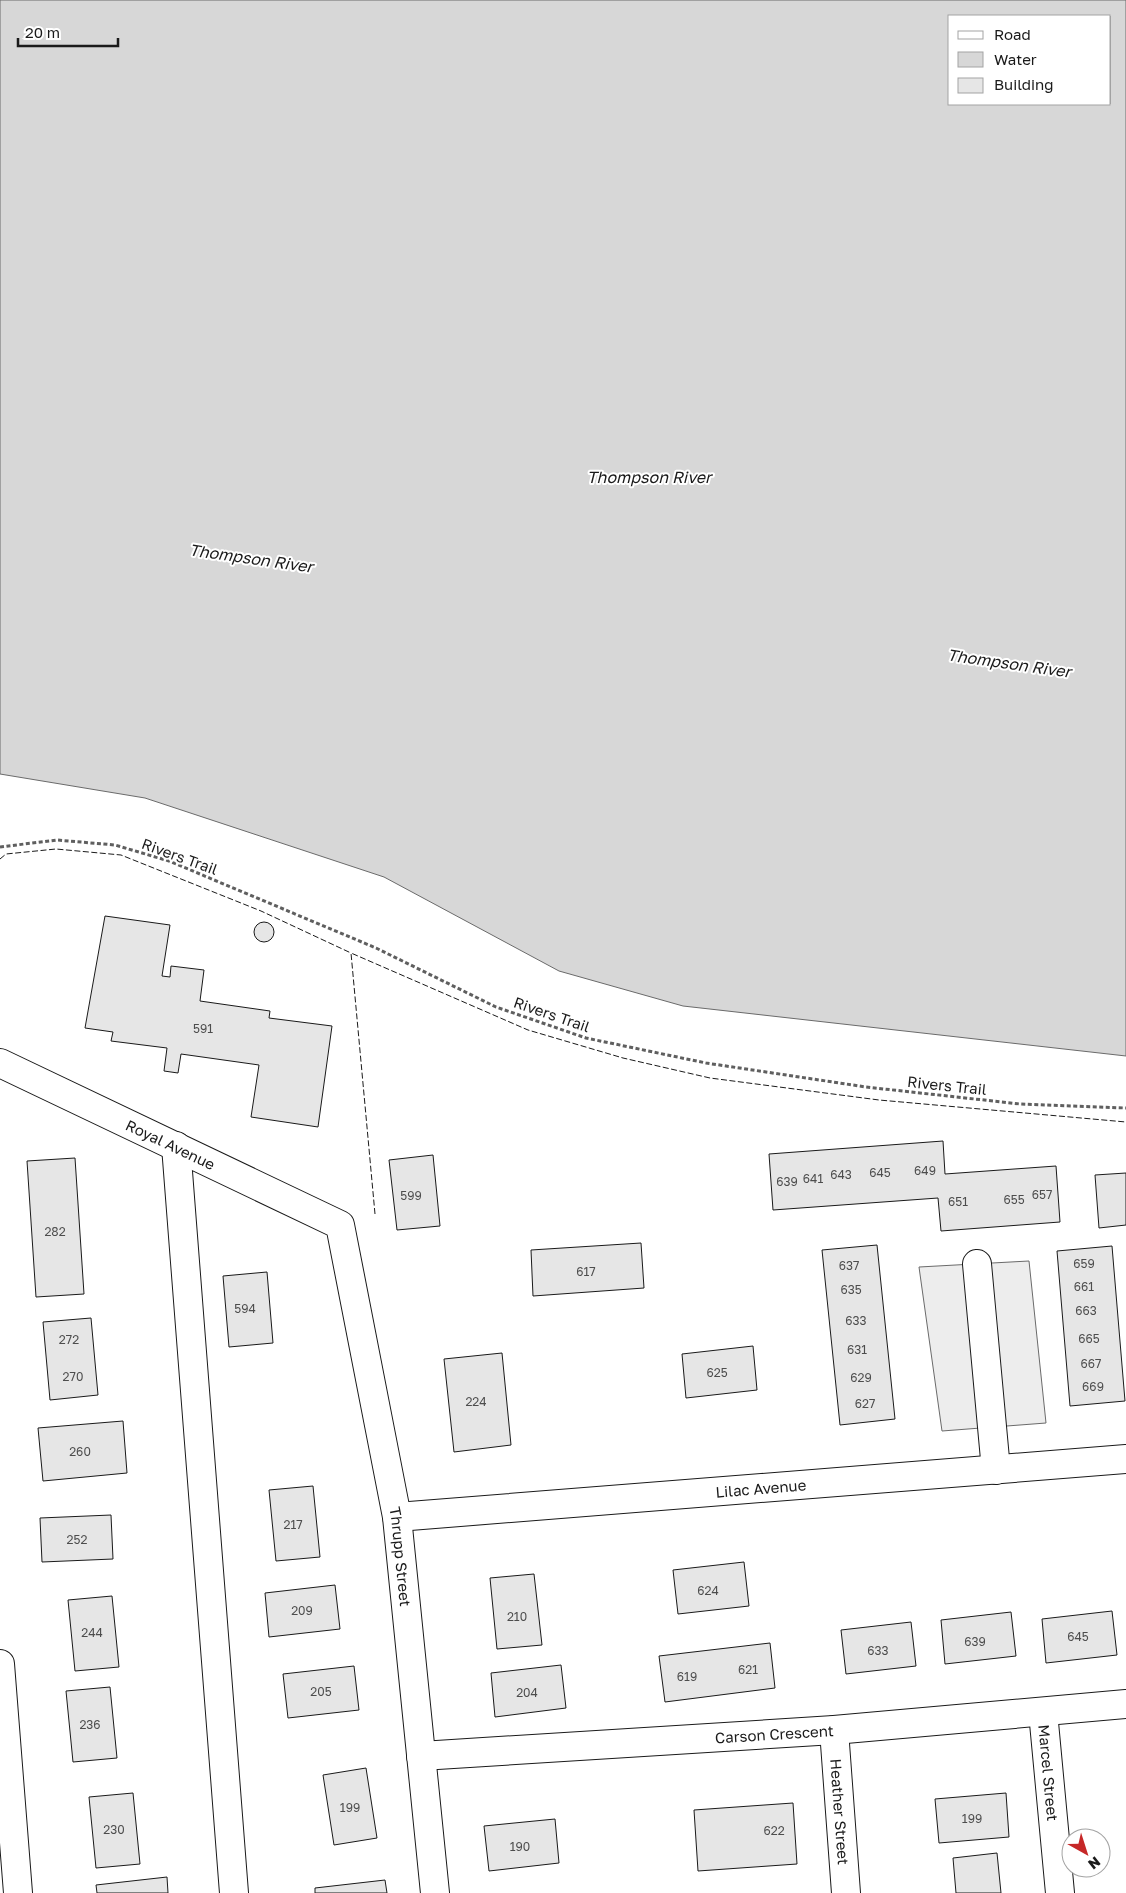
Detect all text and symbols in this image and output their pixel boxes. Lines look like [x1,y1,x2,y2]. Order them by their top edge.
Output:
scale bar [18,15,118,47]
legend [948,15,1111,105]
text: 20 m [25,23,60,41]
text: Road [994,25,1031,43]
text: Water [994,50,1037,68]
text: Building [994,75,1054,93]
water label: Thompson River [587,467,714,487]
water label: Thompson River [188,539,317,577]
water label: Thompson River [946,644,1075,682]
street label: Rivers Trail [140,834,221,878]
street label: Rivers Trail [511,993,593,1036]
house number: 591 [193,1021,213,1036]
street label: Rivers Trail [907,1072,988,1098]
street label: Royal Avenue [123,1115,218,1173]
house number: 649 [914,1163,936,1178]
house number: 645 [869,1165,891,1180]
house number: 643 [830,1167,852,1182]
house number: 641 [803,1171,823,1186]
house number: 639 [776,1174,798,1189]
house number: 657 [1032,1187,1052,1202]
house number: 599 [400,1188,422,1203]
house number: 655 [1003,1192,1025,1207]
house number: 651 [948,1194,968,1209]
house number: 282 [44,1224,66,1239]
house number: 659 [1073,1256,1095,1271]
house number: 637 [839,1258,859,1273]
house number: 617 [576,1264,596,1279]
house number: 661 [1074,1279,1094,1294]
house number: 635 [840,1282,862,1297]
house number: 594 [234,1301,256,1316]
house number: 663 [1075,1303,1097,1318]
house number: 633 [845,1313,867,1328]
house number: 665 [1078,1331,1100,1346]
house number: 272 [59,1332,79,1347]
house number: 631 [847,1342,867,1357]
house number: 667 [1081,1356,1101,1371]
house number: 625 [706,1365,728,1380]
house number: 270 [63,1369,83,1384]
house number: 629 [850,1370,872,1385]
house number: 669 [1082,1379,1104,1394]
house number: 224 [465,1394,487,1409]
house number: 627 [855,1396,875,1411]
house number: 260 [69,1444,91,1459]
street label: Lilac Avenue [715,1475,807,1501]
street label: Thrupp Street [386,1505,415,1607]
house number: 217 [283,1517,303,1532]
house number: 252 [67,1532,87,1547]
house number: 624 [697,1583,719,1598]
house number: 209 [291,1603,313,1618]
house number: 210 [507,1609,527,1624]
house number: 244 [81,1625,103,1640]
house number: 645 [1067,1629,1089,1644]
house number: 639 [964,1634,986,1649]
house number: 633 [867,1643,889,1658]
house number: 621 [738,1662,758,1677]
house number: 619 [677,1669,697,1684]
house number: 205 [310,1684,332,1699]
house number: 204 [516,1685,538,1700]
house number: 236 [79,1717,101,1732]
street label: Carson Crescent [714,1721,834,1746]
street label: Marcel Street [1035,1724,1062,1822]
street label: Heather Street [827,1758,853,1866]
house number: 199 [340,1800,360,1815]
house number: 199 [962,1811,982,1826]
house number: 230 [103,1822,125,1837]
house number: 622 [763,1823,785,1838]
north arrow [1061,1828,1111,1878]
house number: 190 [510,1839,530,1854]
text: N [1085,1854,1104,1873]

